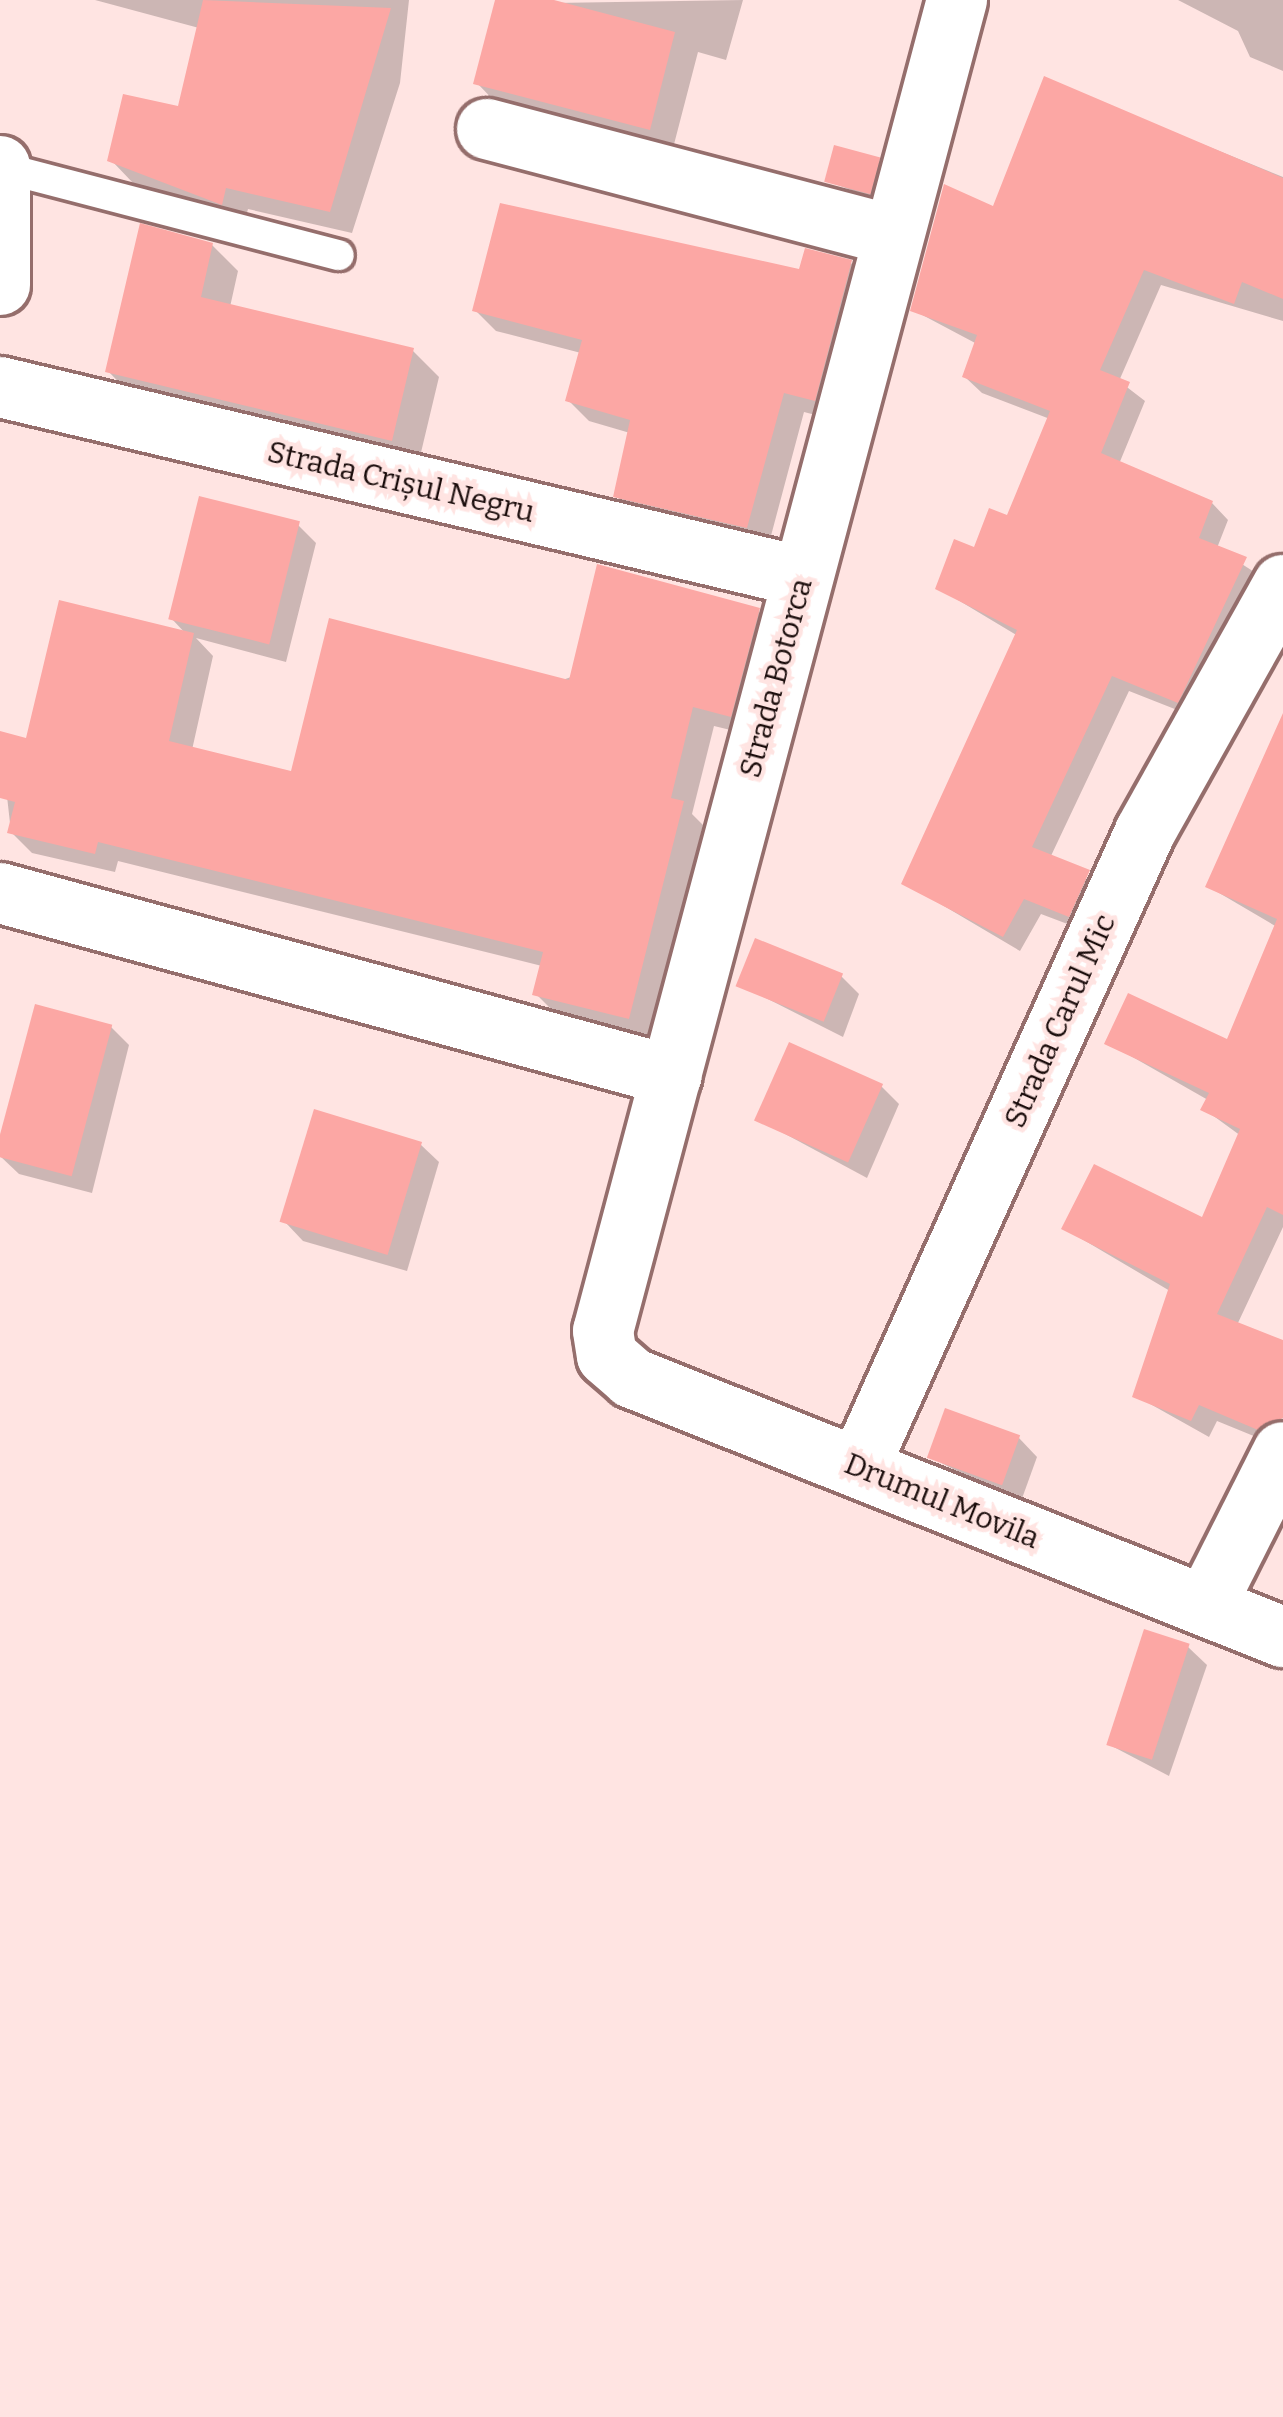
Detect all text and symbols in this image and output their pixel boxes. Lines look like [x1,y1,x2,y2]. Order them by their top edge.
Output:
street label: Strada Crișul Negru [264,434,538,530]
street label: Strada Botorca [732,574,820,782]
street label: Strada Carul Mic [997,909,1123,1133]
street label: Drumul Movila [839,1446,1045,1556]

